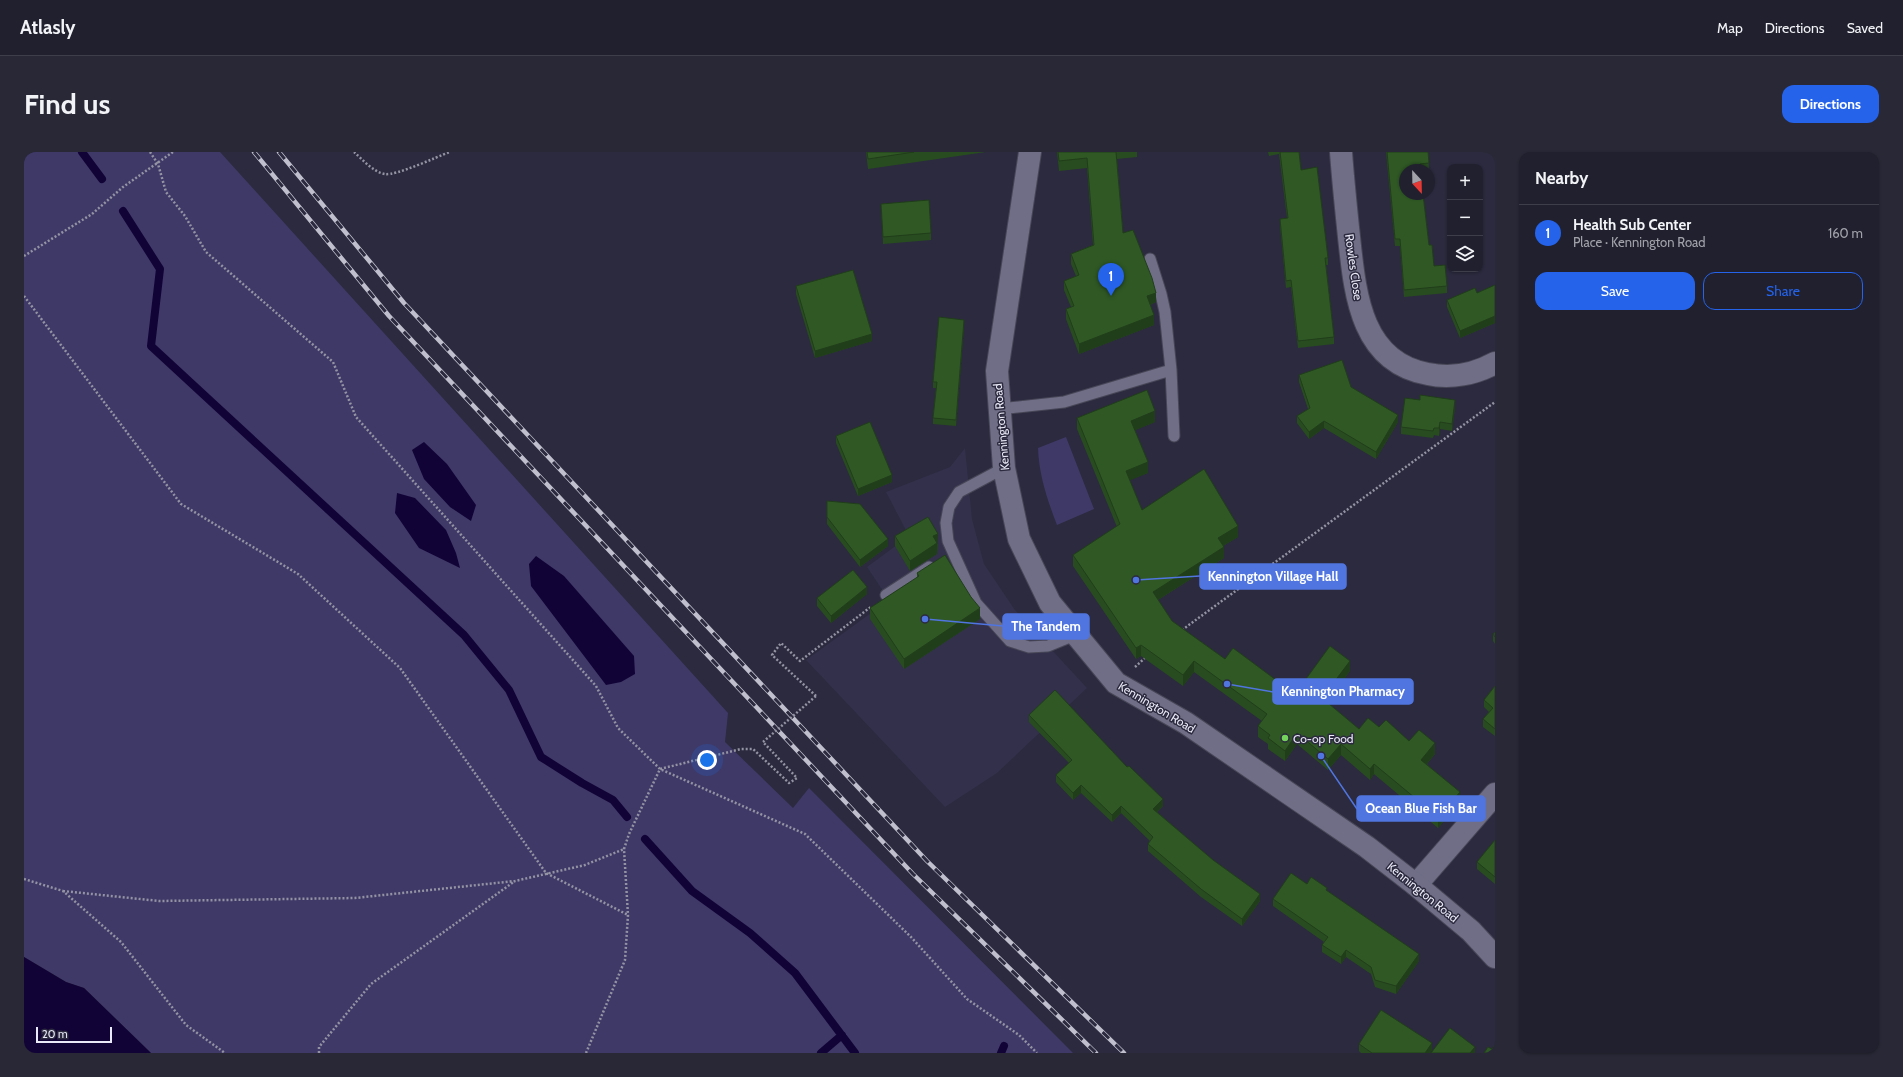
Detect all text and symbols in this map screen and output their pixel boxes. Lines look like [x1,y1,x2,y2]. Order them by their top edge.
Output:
text: Atlasly [20,16,76,39]
text: Map [1717,19,1743,37]
text: Directions [1765,19,1825,37]
text: Saved [1847,19,1883,37]
button: Directions [1782,85,1879,123]
text: Find us [24,87,110,121]
north arrow [1399,164,1435,200]
map controls [1447,164,1483,272]
button: + [1447,164,1483,200]
text: Nearby [1535,168,1588,188]
button: − [1447,200,1483,236]
text: Health Sub Center [1573,216,1691,234]
text: 1 [1546,225,1550,241]
text: 160 m [1828,225,1863,241]
street label: Rowles Close [1342,233,1366,301]
text: Place · Kennington Road [1573,234,1706,250]
button: layers [1447,236,1483,272]
pin: 1 [1098,263,1124,296]
button: Save [1535,272,1695,310]
button: Share [1703,272,1863,310]
street label: Kennington Road [990,383,1012,471]
callout: Kennington Village Hall [1200,564,1346,589]
text: Kennington Village Hall [1208,568,1339,584]
callout: The Tandem [1003,614,1089,639]
text: The Tandem [1011,618,1081,634]
street label: Kennington Road [1116,678,1198,736]
callout: Kennington Pharmacy [1273,679,1413,704]
text: Kennington Pharmacy [1281,683,1405,699]
place label: Co-op Food [1293,731,1354,746]
marker: Co-op Food [1280,733,1290,743]
your location [697,750,717,770]
callout: Ocean Blue Fish Bar [1357,796,1485,821]
text: Ocean Blue Fish Bar [1365,800,1477,816]
street label: Kennington Road [1384,859,1462,925]
scale bar [36,1025,112,1044]
text: 20 m [42,1027,68,1041]

